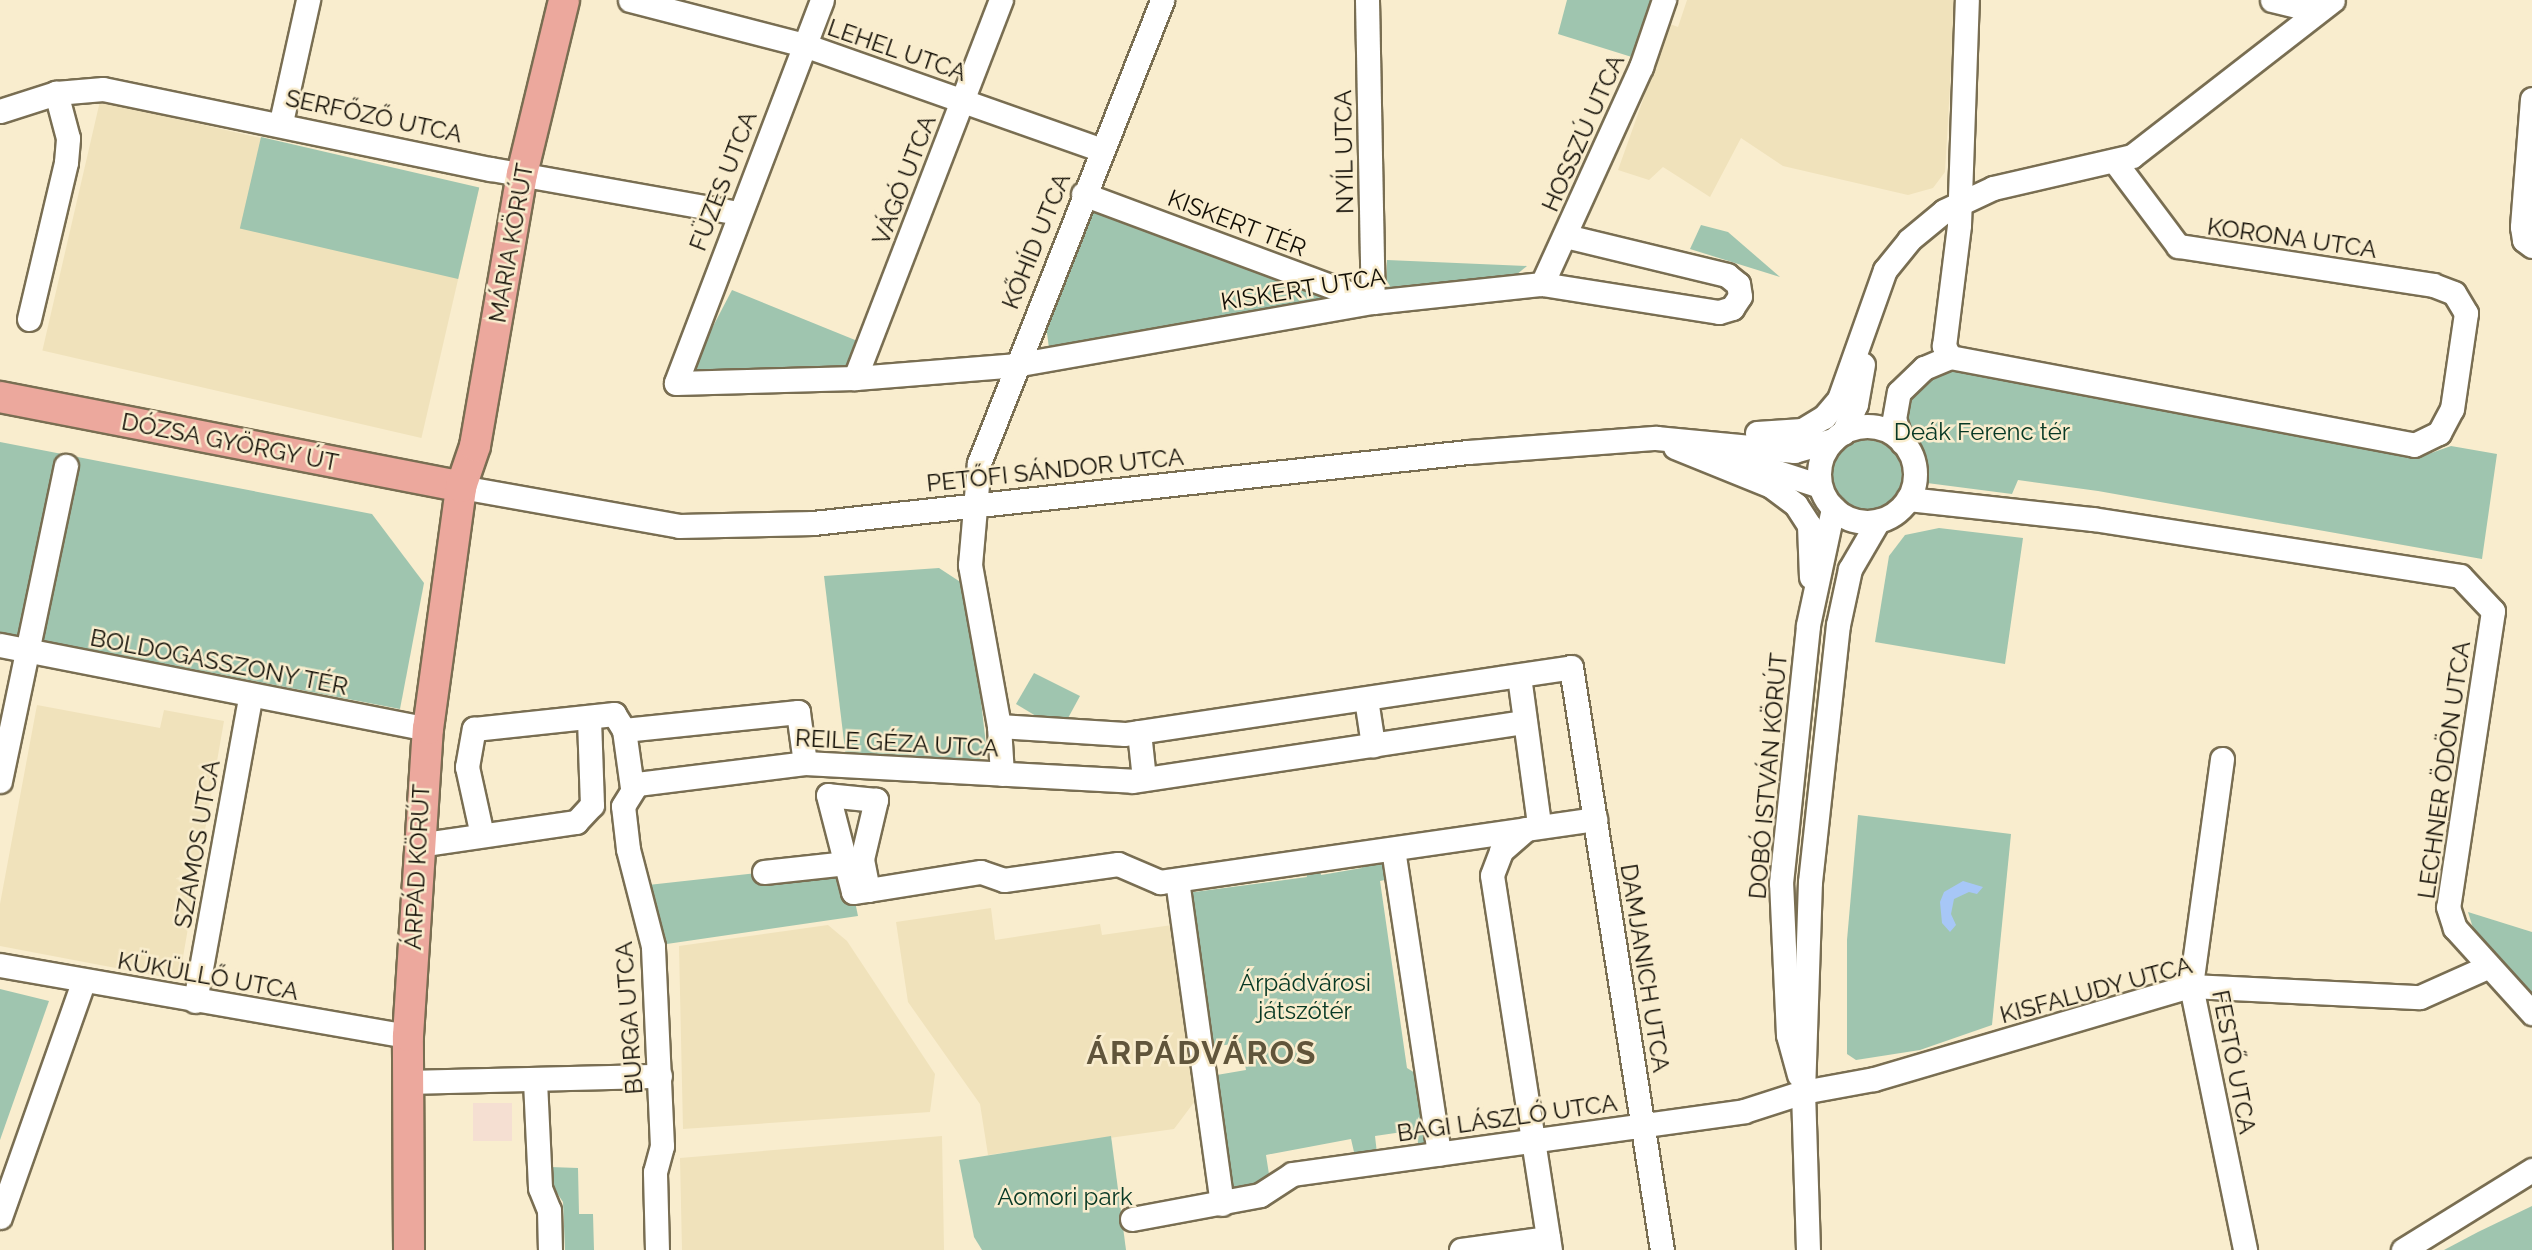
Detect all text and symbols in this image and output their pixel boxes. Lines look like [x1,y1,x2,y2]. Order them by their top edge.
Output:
street label: LEHEL UTCA [823,13,971,87]
street label: HOSSZÚ UTCA [1536,50,1630,216]
street label: SERFŐZŐ UTCA [283,83,465,149]
street label: NYÍL UTCA [1329,89,1359,215]
street label: FÜZES UTCA [683,107,763,255]
street label: VÁGÓ UTCA [866,111,942,249]
street label: MÁRIA KÖRÚT [483,161,539,325]
street label: KŐHÍD UTCA [996,169,1076,313]
street label: KISKERT TÉR [1163,183,1311,263]
street label: KORONA UTCA [2205,212,2379,264]
street label: KISKERT UTCA [1218,262,1388,316]
street label: DÓZSA GYÖRGY ÚT [118,407,342,477]
park label: Deák Ferenc tér [1894,418,2070,446]
street label: PETŐFI SÁNDOR UTCA [925,442,1185,498]
street label: BOLDOGASSZONY TÉR [87,623,351,701]
street label: LECHNER ÖDÖN UTCA [2412,639,2476,901]
street label: DOBÓ ISTVÁN KÖRÚT [1743,652,1793,900]
street label: REILE GÉZA UTCA [794,723,1000,763]
street label: SZAMOS UTCA [168,758,226,930]
street label: ÁRPÁD KÖRÚT [398,783,436,951]
street label: DAMJANICH UTCA [1614,862,1676,1074]
street label: BURGA UTCA [609,940,649,1096]
street label: KÜKÜLLŐ UTCA [115,946,301,1006]
street label: KISFALUDY UTCA [1996,950,2196,1030]
park label: Árpádvárosi játszótér [1239,969,1371,1025]
street label: FESTŐ UTCA [2206,988,2262,1136]
district label: ÁRPÁDVÁROS [1088,1034,1316,1072]
street label: BAGI LÁSZLÓ UTCA [1395,1088,1619,1148]
park label: Aomori park [997,1183,1133,1211]

